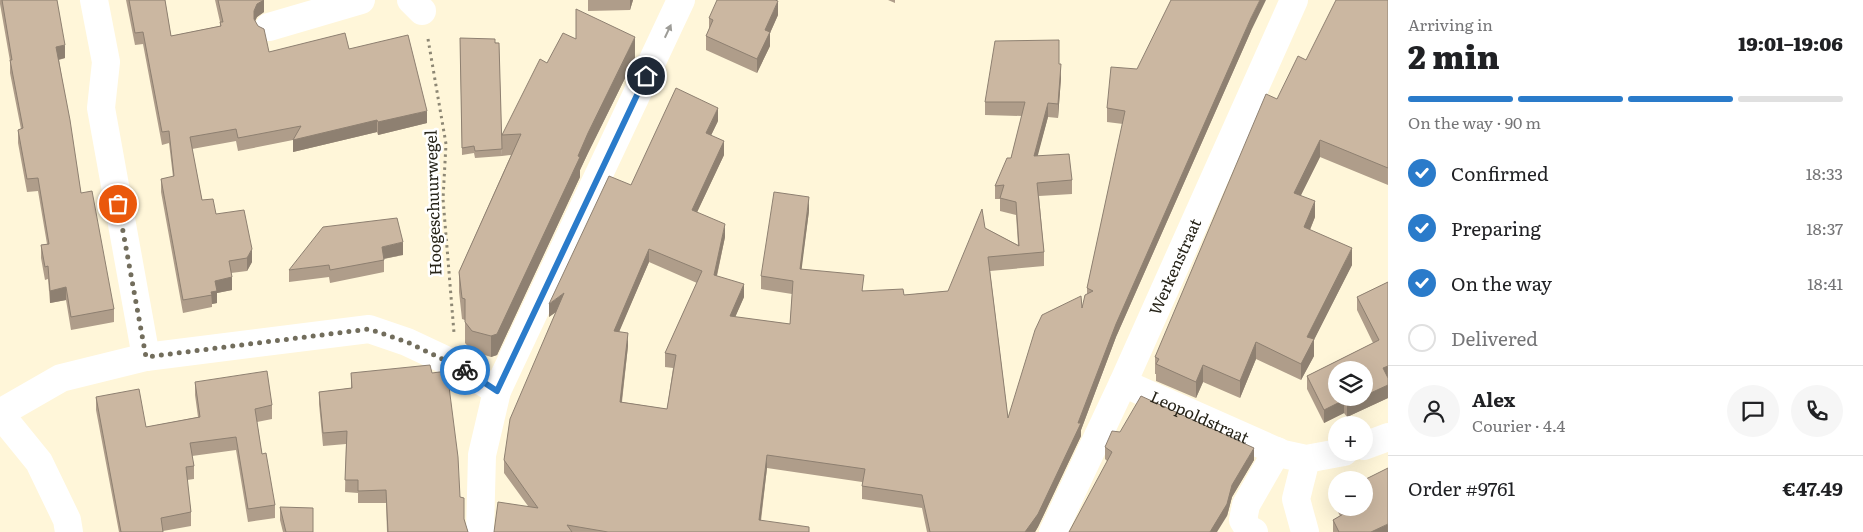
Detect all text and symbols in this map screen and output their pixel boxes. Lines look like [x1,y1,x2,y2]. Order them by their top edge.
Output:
text: Arriving in [1408,12,1493,36]
one-way arrow [664,24,672,38]
text: 19:01–19:06 [1738,29,1843,57]
text: 2 min [1408,31,1500,79]
pin [625,55,667,97]
icon: home [632,62,660,90]
text: On the way · 90 m [1408,110,1541,134]
street label: Hoogeschuurwegel [417,130,447,276]
icon: check [1408,159,1436,187]
text: Confirmed [1451,159,1549,187]
text: 18:33 [1806,161,1843,185]
pin [97,183,139,225]
icon: bag [104,190,132,218]
street label: Werkenstraat [1142,214,1206,319]
icon: check [1408,214,1436,242]
text: Preparing [1451,214,1541,242]
text: 18:37 [1806,216,1843,240]
icon: check [1408,269,1436,297]
text: On the way [1451,269,1552,297]
text: 18:41 [1807,271,1843,295]
text: Delivered [1451,324,1538,352]
courier [440,345,490,395]
icon: bike [451,356,479,384]
map controls [1328,361,1373,516]
button: layers [1328,361,1373,406]
street label: Leopoldstraat [1147,384,1254,449]
button: person [1408,385,1460,437]
text: Alex [1472,385,1515,413]
button: chat [1727,385,1779,437]
button: phone [1791,385,1843,437]
text: Courier · 4.4 [1472,413,1565,437]
button: + [1328,416,1373,461]
button: − [1328,471,1373,516]
text: Order #9761 [1408,474,1515,502]
text: €47.49 [1783,474,1843,502]

